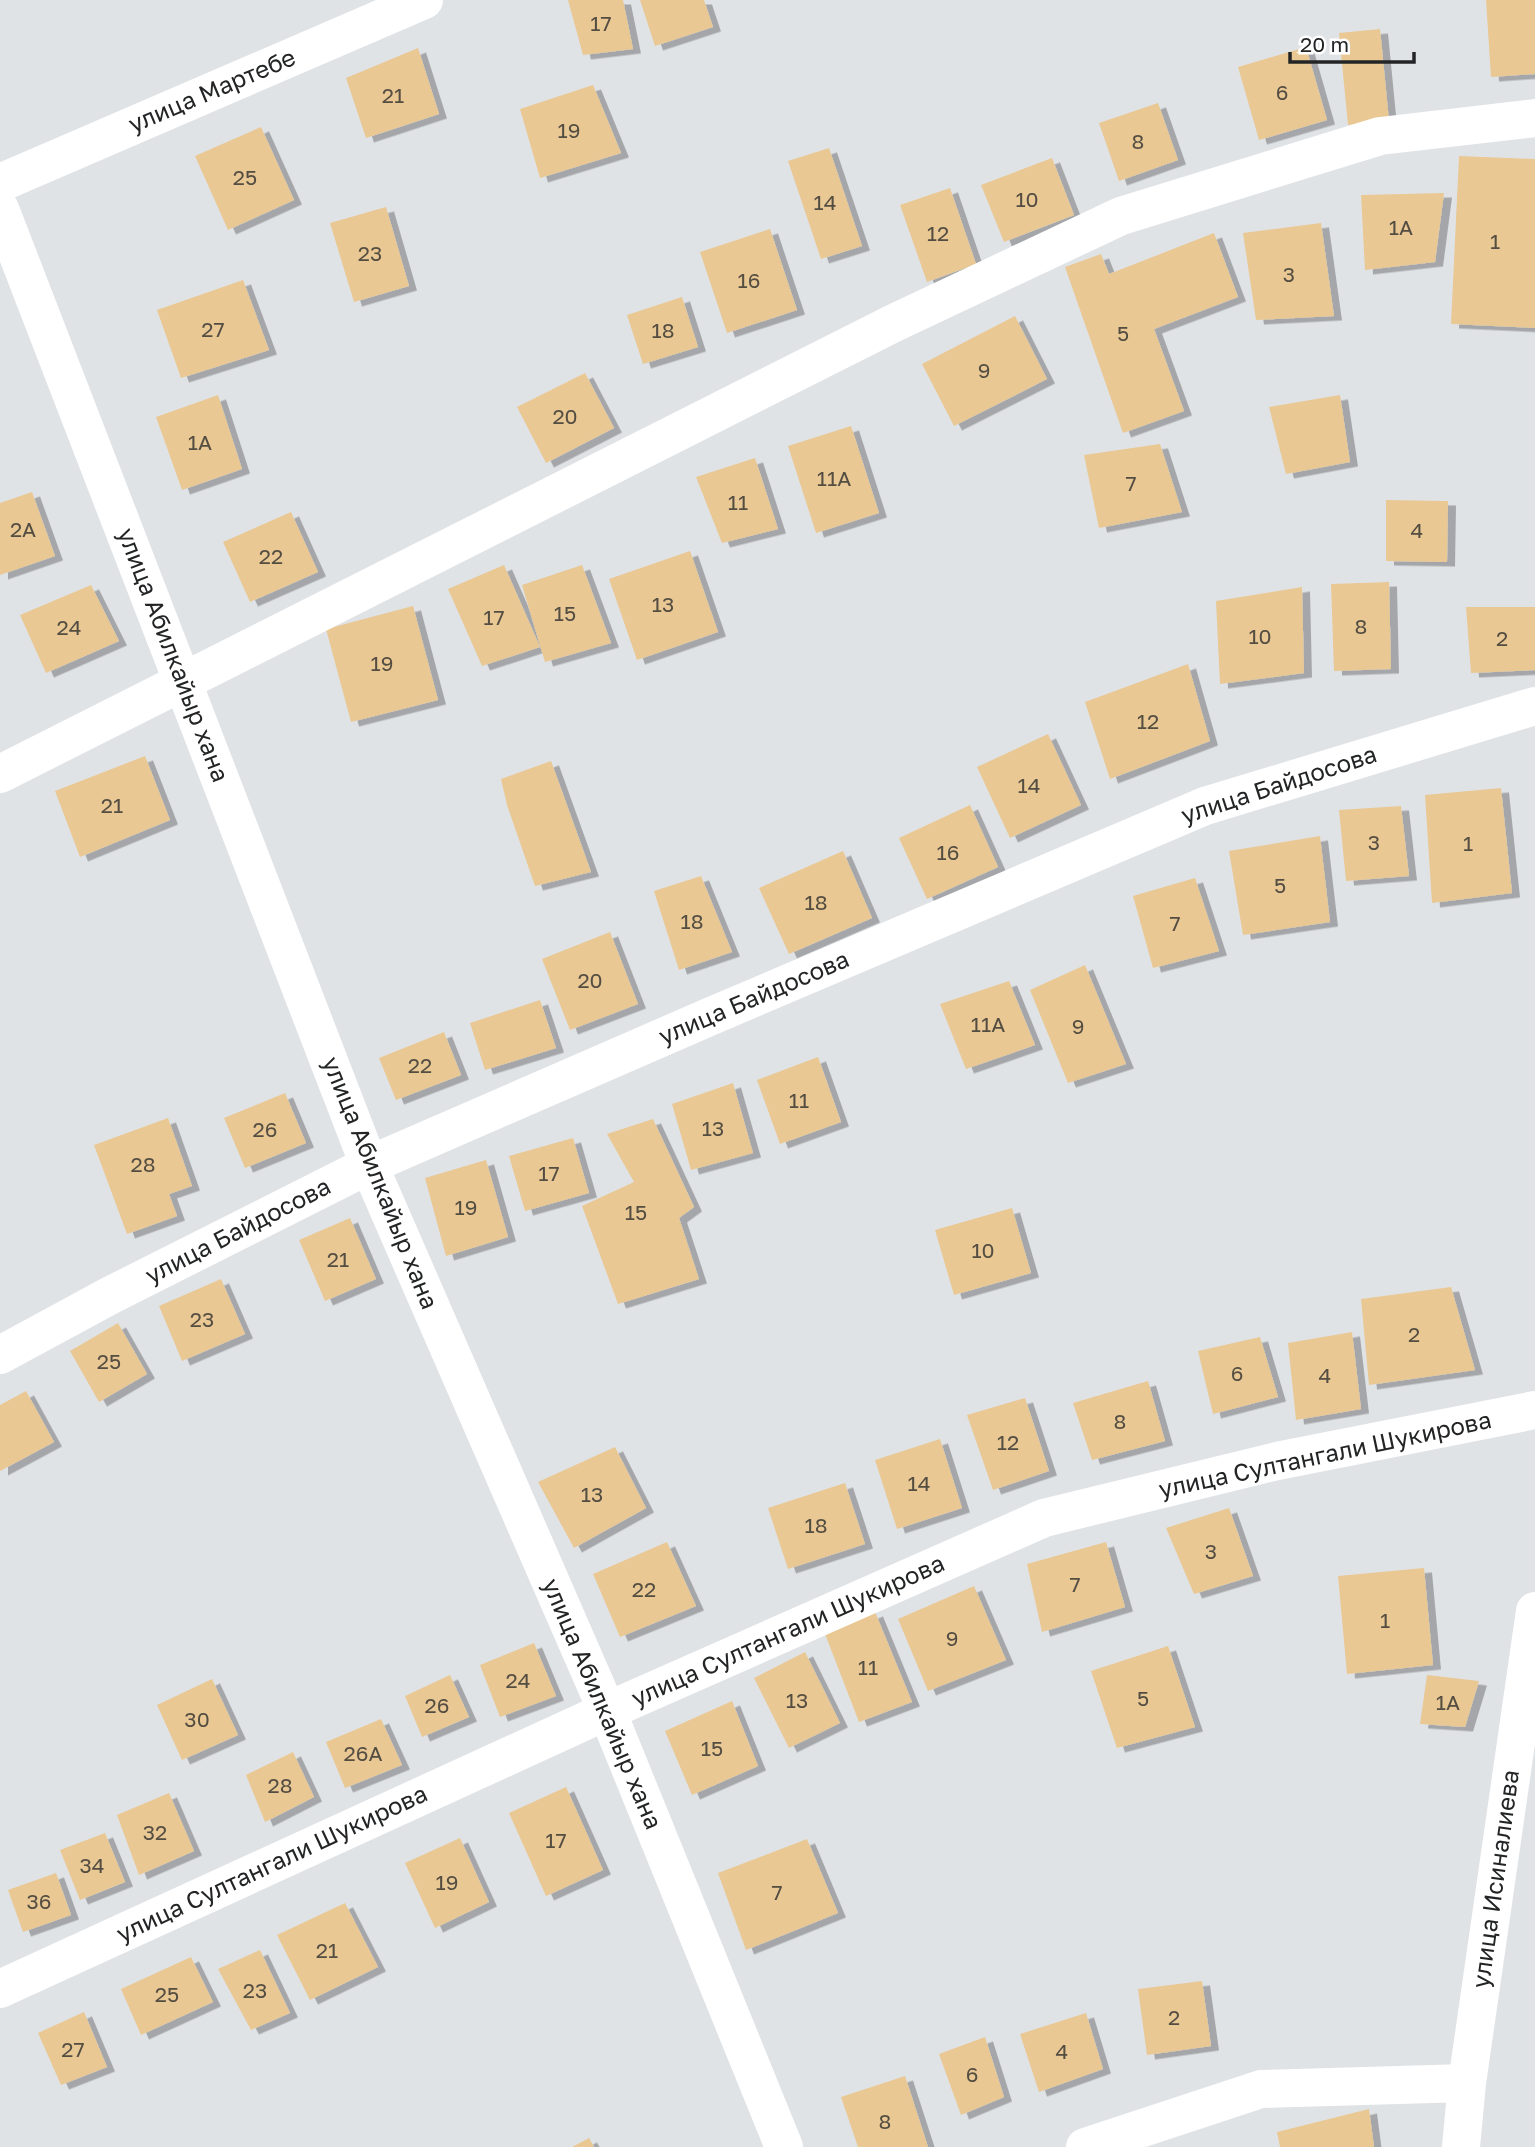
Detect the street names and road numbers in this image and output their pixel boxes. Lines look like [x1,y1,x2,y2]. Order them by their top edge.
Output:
street label: улица Мартебе [124,41,299,138]
street label: улица Абилкайыр хана [113,523,236,786]
street label: улица Байдосова [1177,738,1380,829]
street label: улица Байдосова [654,943,853,1050]
street label: улица Абилкайыр хана [317,1052,445,1313]
street label: улица Байдосова [140,1170,335,1289]
street label: улица Султангали Шукирова [1156,1404,1494,1503]
street label: улица Султангали Шукирова [626,1547,948,1712]
street label: улица Абилкайыр хана [537,1574,669,1833]
street label: улица Исиналиева [1465,1768,1524,1990]
street label: улица Султангали Шукирова [111,1778,431,1947]

